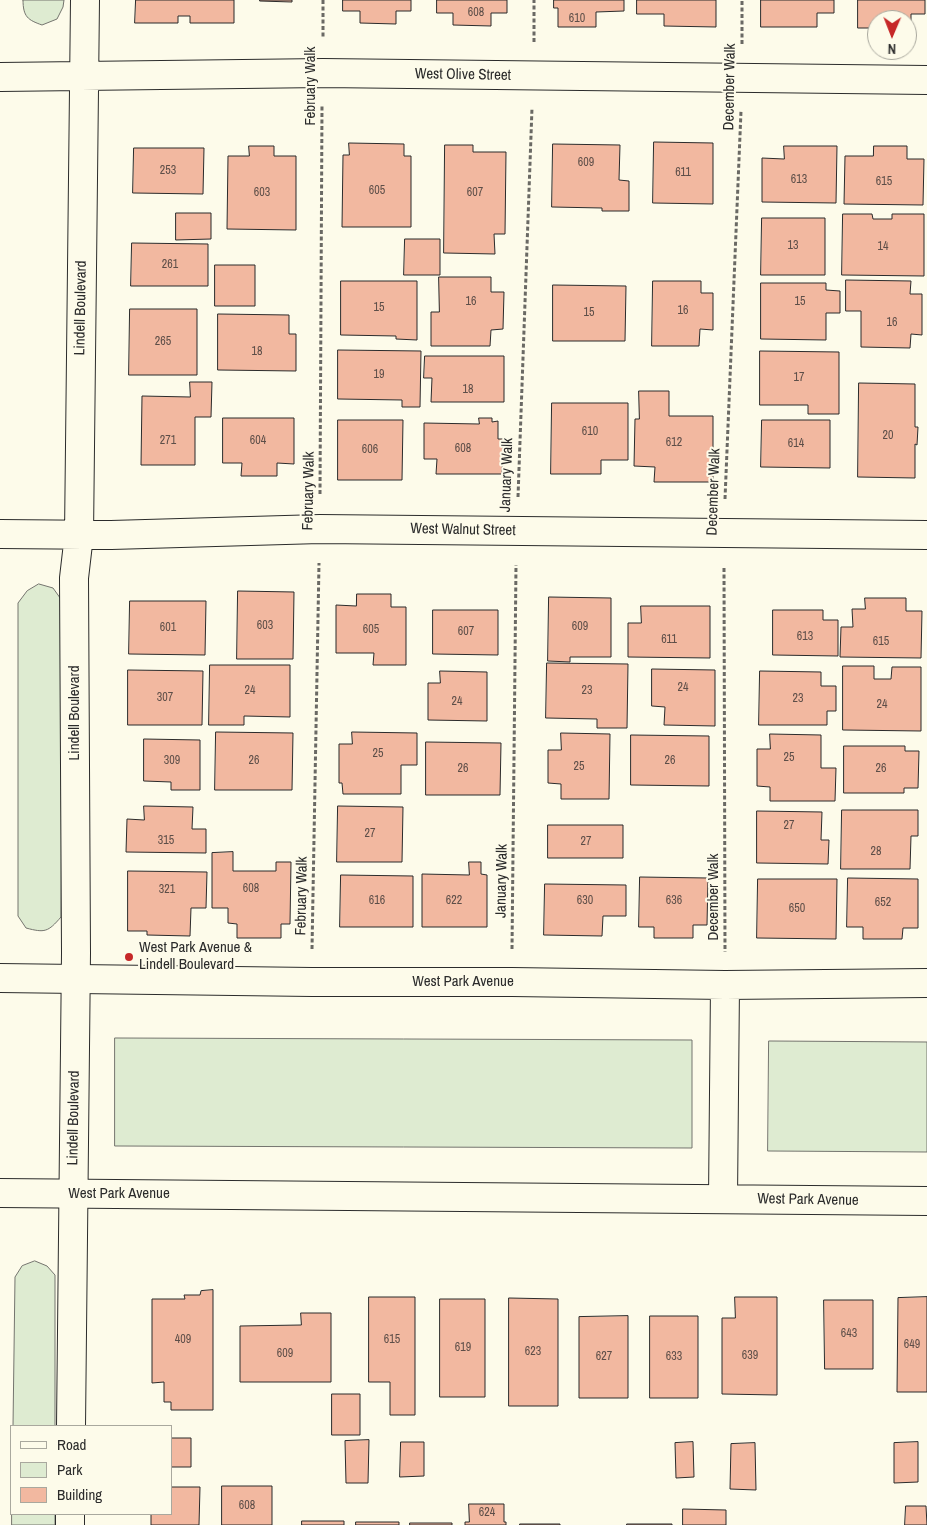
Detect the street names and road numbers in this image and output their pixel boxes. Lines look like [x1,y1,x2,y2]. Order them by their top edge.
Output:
street label: December Walk [720,43,740,131]
street label: February Walk [302,47,320,125]
street label: West Olive Street [415,65,511,85]
street label: Lindell Boulevard [71,260,91,356]
street label: January Walk [497,438,517,512]
street label: December Walk [703,448,725,536]
street label: February Walk [299,451,319,531]
street label: West Walnut Street [410,520,516,540]
street label: Lindell Boulevard [66,665,84,761]
street label: January Walk [492,844,512,918]
street label: December Walk [705,853,723,941]
street label: February Walk [292,856,312,936]
street label: West Park Avenue [412,973,514,991]
street label: Lindell Boulevard [64,1070,84,1166]
street label: West Park Avenue [68,1185,170,1203]
street label: West Park Avenue [757,1190,859,1210]

